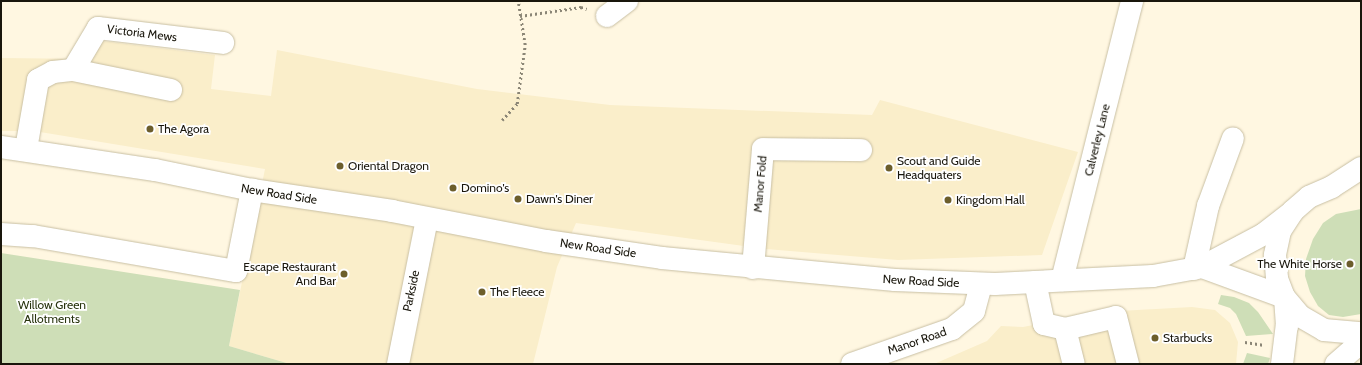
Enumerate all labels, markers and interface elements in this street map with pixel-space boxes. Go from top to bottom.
street label: Victoria Mews [106,22,178,44]
street label: Calverley Lane [1081,102,1113,178]
place label: The Agora [158,122,209,136]
marker: The Agora [145,124,155,134]
place label: Scout and Guide Headquaters [897,154,980,182]
street label: Manor Fold [750,155,770,213]
place label: Oriental Dragon [348,159,429,173]
marker: Oriental Dragon [335,161,345,171]
marker: Scout and Guide Headquaters [884,163,894,173]
street label: New Road Side [240,181,318,207]
place label: Domino's [461,181,509,195]
marker: Domino's [448,183,458,193]
place label: Dawn's Diner [526,192,593,206]
place label: Kingdom Hall [956,193,1025,207]
marker: Dawn's Diner [513,194,523,204]
marker: Kingdom Hall [943,195,953,205]
street label: New Road Side [559,236,637,260]
place label: The White Horse [1257,257,1342,271]
marker: The White Horse [1345,259,1355,269]
place label: Escape Restaurant And Bar [243,260,336,288]
marker: Escape Restaurant And Bar [339,269,349,279]
street label: Parkside [400,269,422,313]
street label: New Road Side [882,272,960,290]
place label: The Fleece [490,285,545,299]
marker: The Fleece [477,287,487,297]
park label: Willow Green Allotments [18,298,86,326]
street label: Manor Road [886,324,948,358]
place label: Starbucks [1163,331,1212,345]
marker: Starbucks [1150,333,1160,343]

